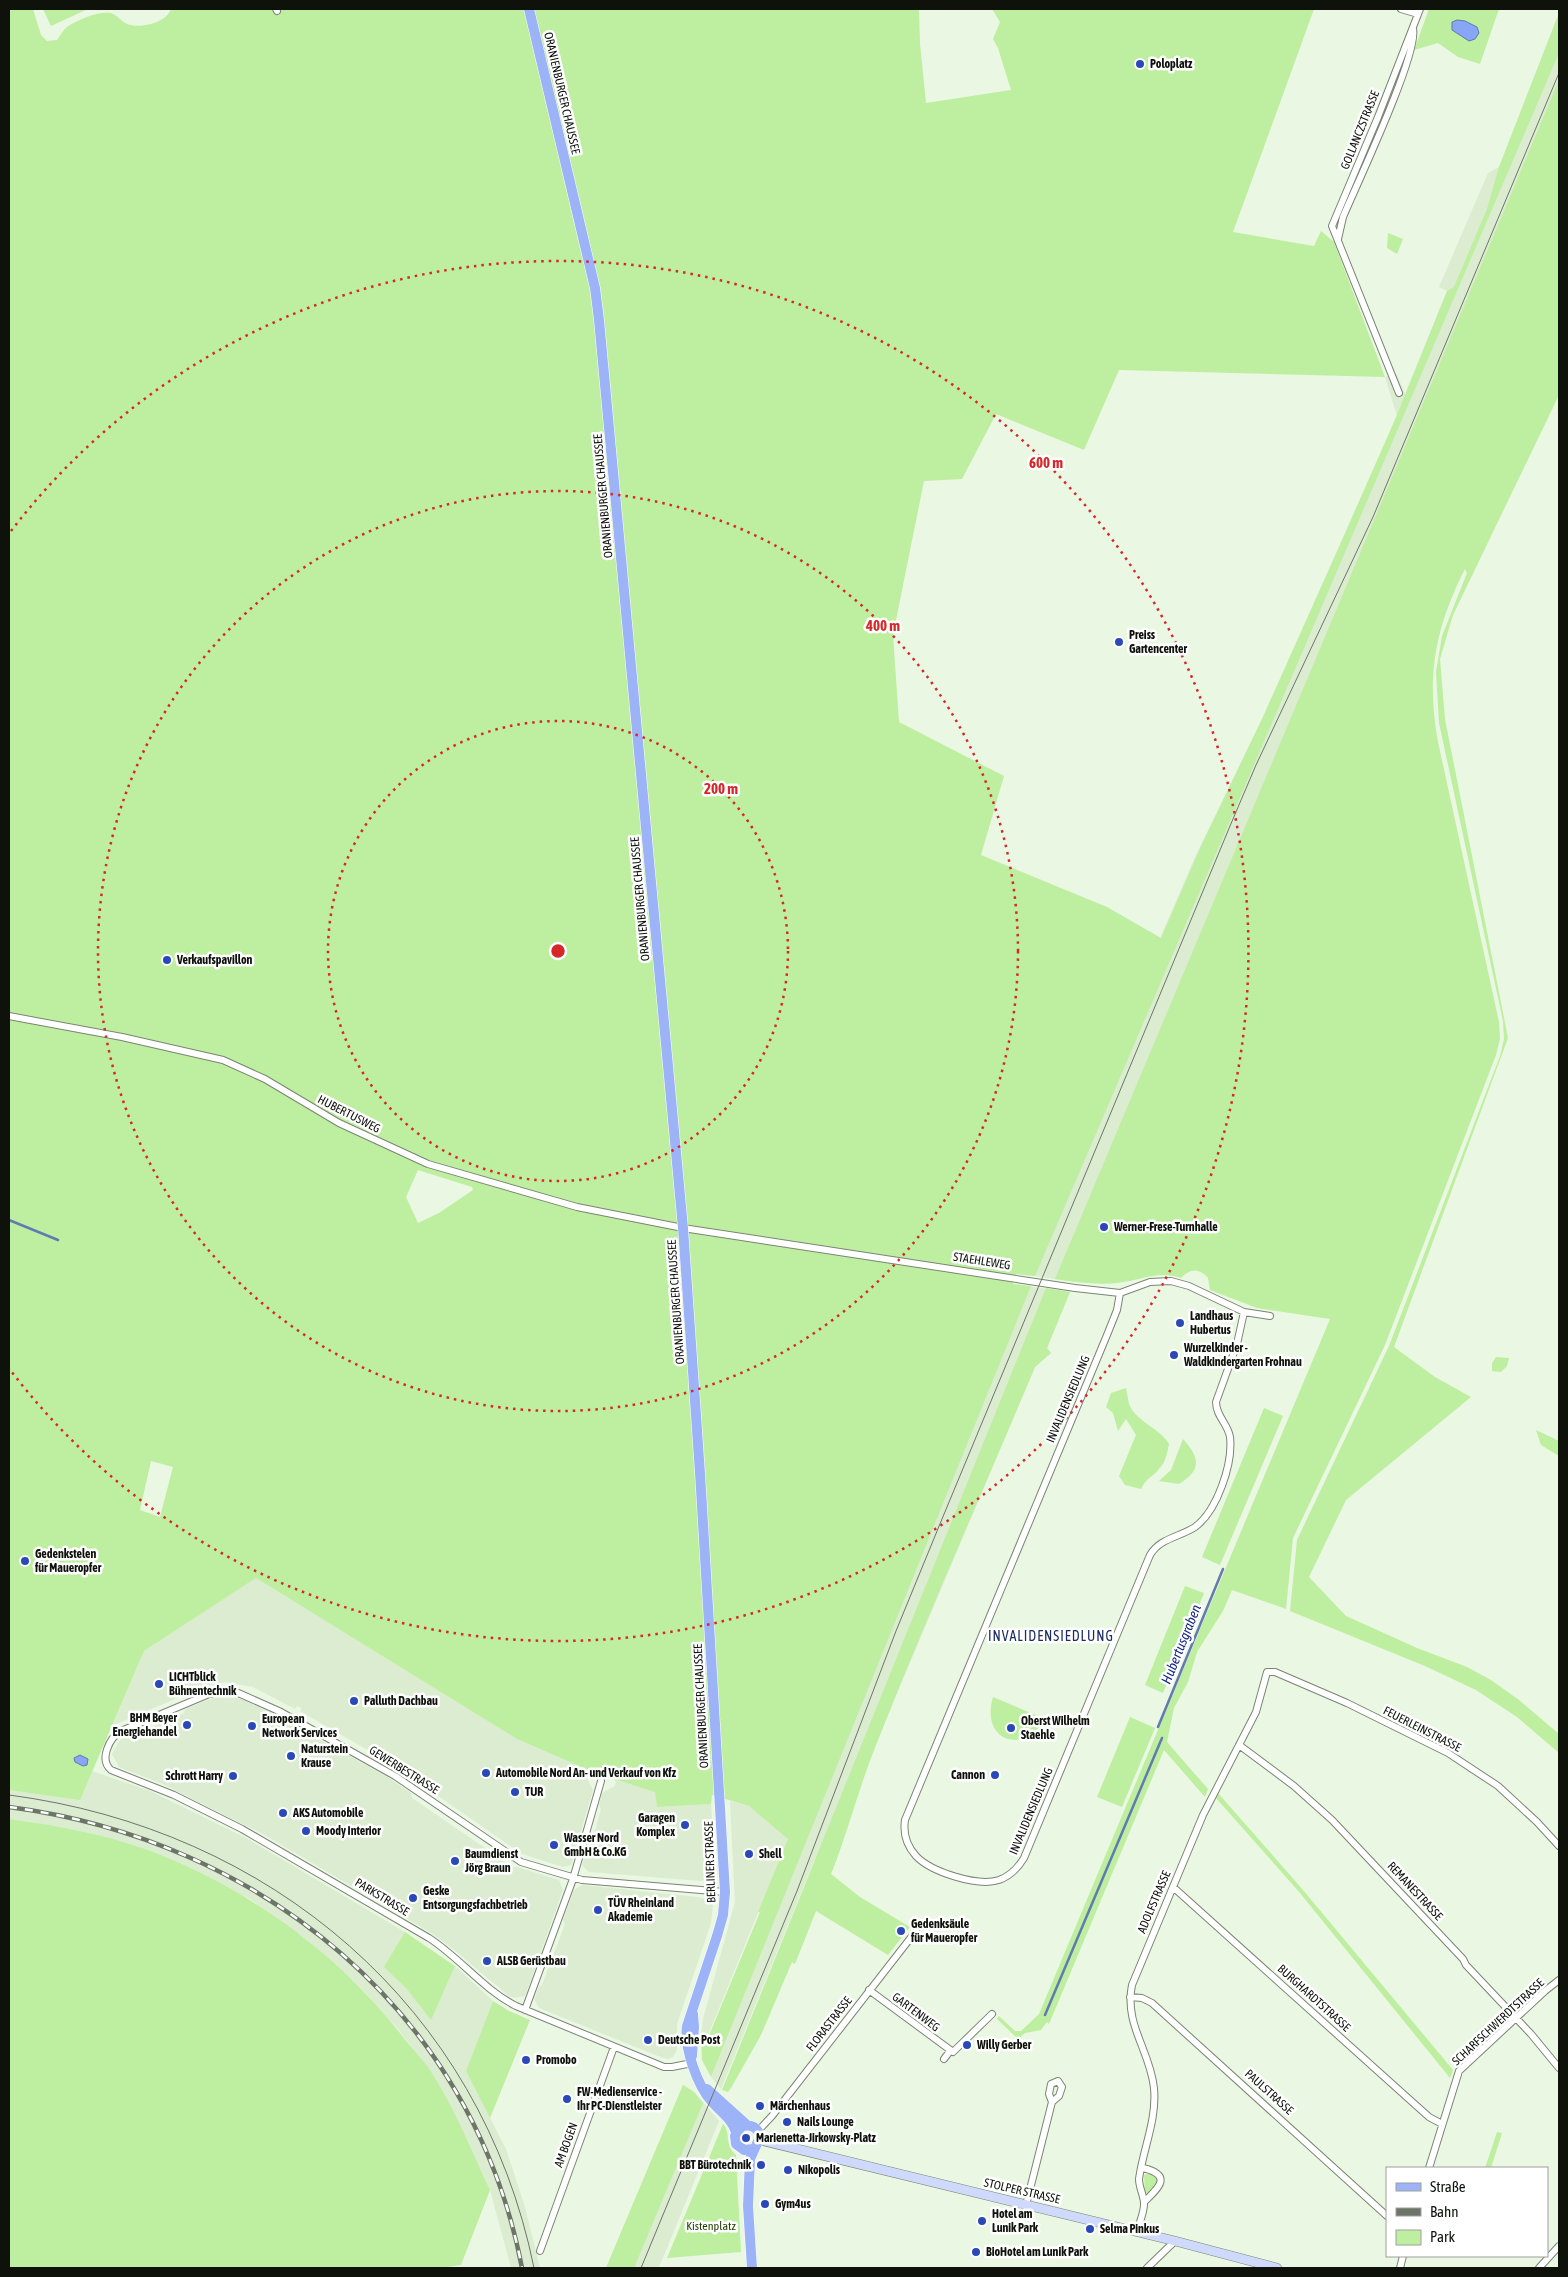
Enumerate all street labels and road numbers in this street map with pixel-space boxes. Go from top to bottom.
street label: ORANIENBURGER CHAUSSEE [541,31,583,155]
street label: GOLLANCZSTRASSE [1338,89,1382,171]
street label: ORANIENBURGER CHAUSSEE [591,433,615,559]
street label: ORANIENBURGER CHAUSSEE [628,836,652,962]
street label: HUBERTUSWEG [315,1092,383,1136]
street label: ORANIENBURGER CHAUSSEE [665,1239,687,1365]
street label: STAEHLEWEG [952,1250,1012,1272]
street label: INVALIDENSIEDLUNG [1043,1353,1093,1445]
street label: ORANIENBURGER CHAUSSEE [691,1643,711,1769]
street label: FEUERLEINSTRASSE [1381,1703,1463,1755]
street label: GEWERBESTRASSE [367,1743,441,1797]
street label: INVALIDENSIEDLUNG [1006,1765,1056,1857]
street label: BERLINER STRASSE [702,1821,718,1903]
street label: REMANESTRASSE [1384,1859,1446,1923]
street label: ADOLFSTRASSE [1135,1869,1173,1935]
street label: PARKSTRASSE [352,1875,412,1919]
street label: BURGHARDTSTRASSE [1275,1962,1353,2034]
street label: SCHARFSCHWERDTSTRASSE [1449,1976,1547,2068]
street label: GARTENWEG [889,1990,943,2034]
street label: FLORASTRASSE [803,1994,855,2054]
street label: PAULSTRASSE [1242,2067,1296,2117]
street label: AM BOGEN [551,2121,581,2169]
street label: STOLPER STRASSE [983,2175,1061,2207]

